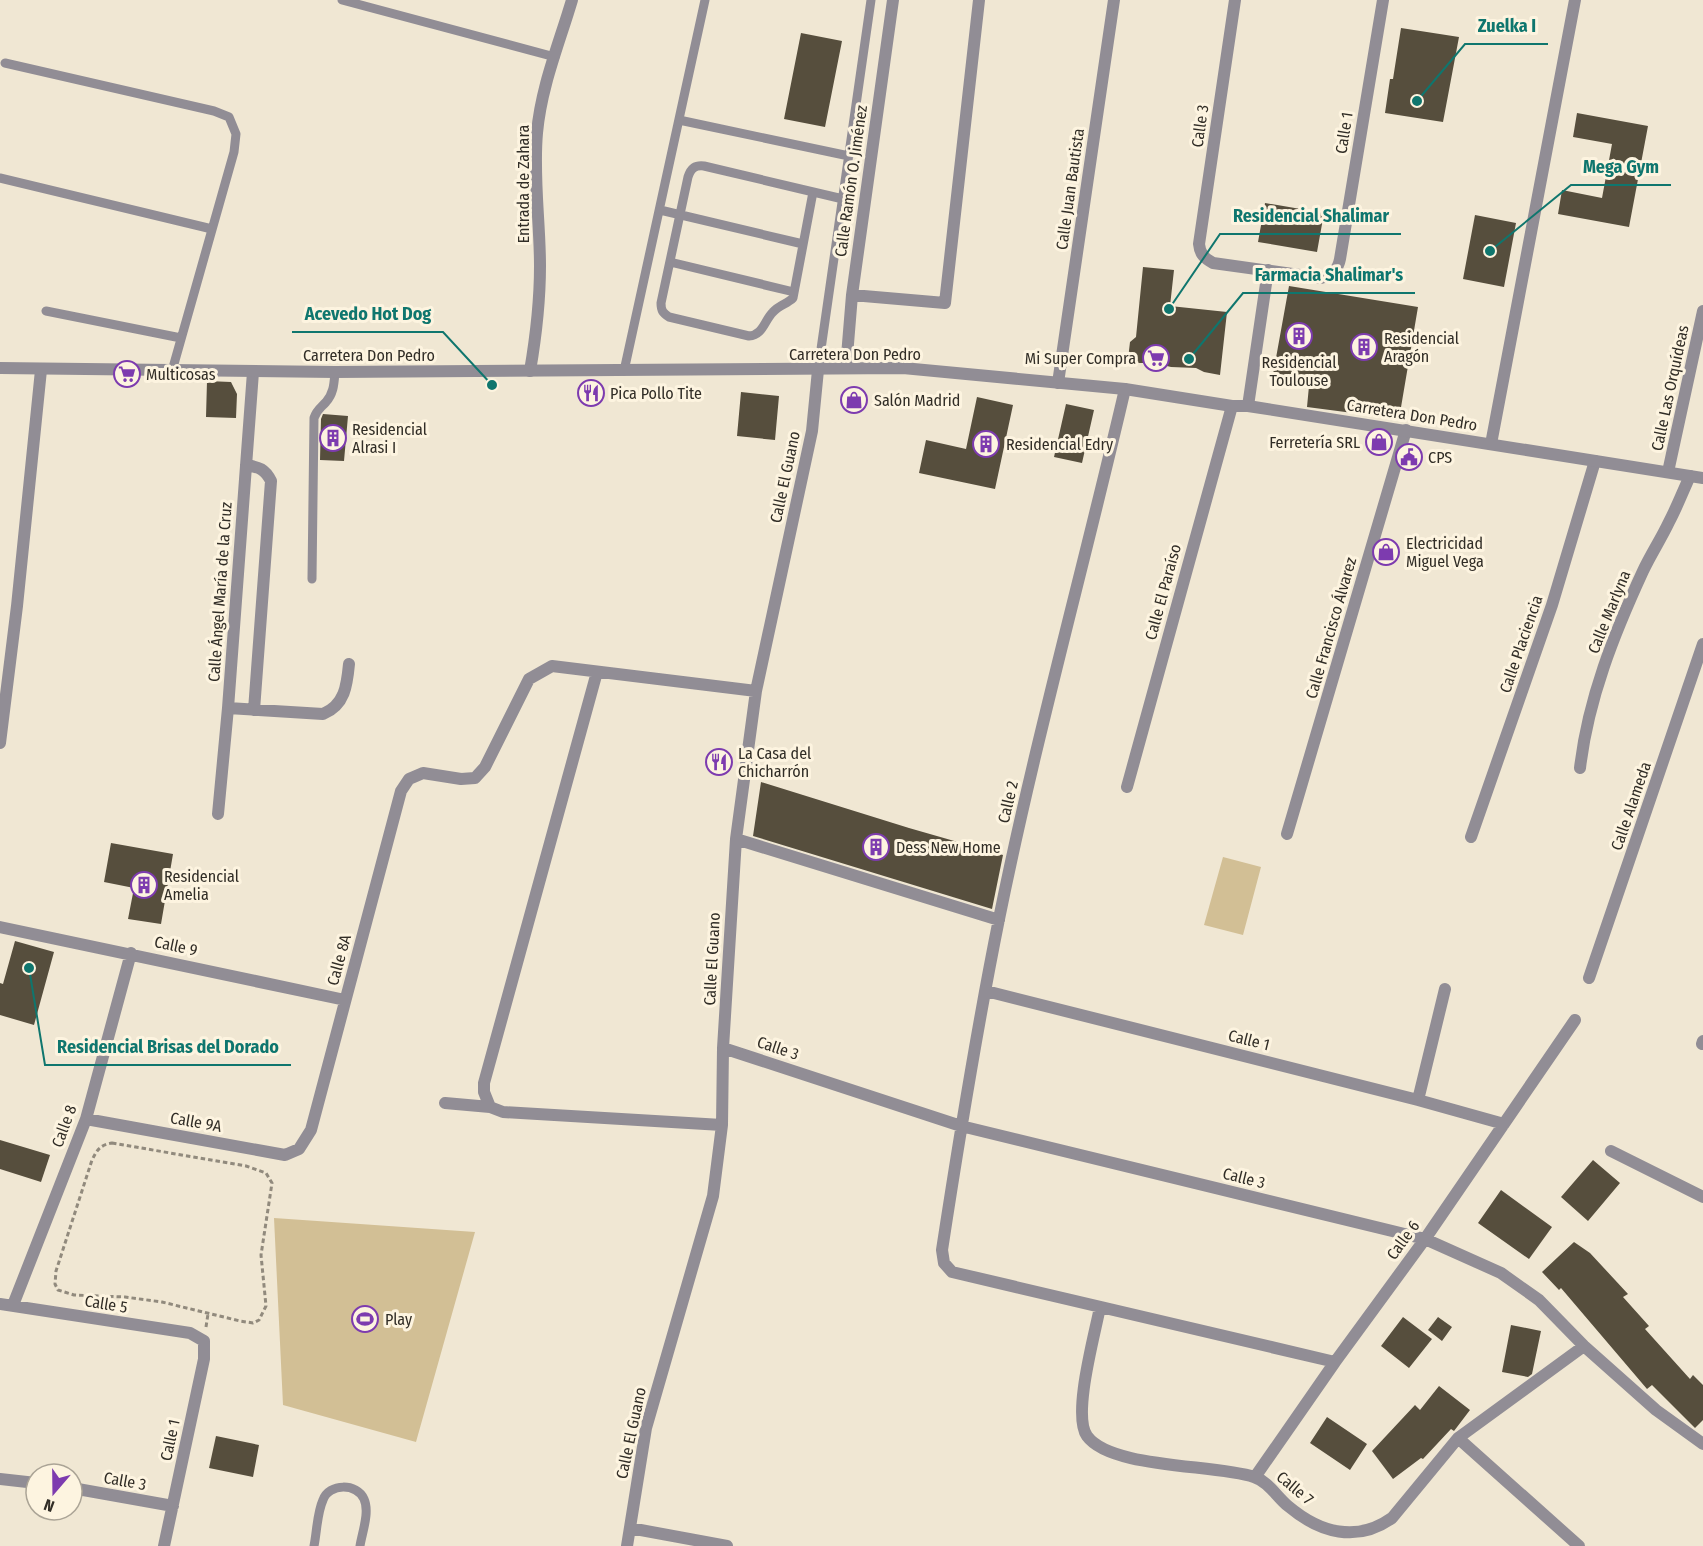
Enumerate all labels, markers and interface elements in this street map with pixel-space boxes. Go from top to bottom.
callout: Zuelka I [1465,8,1548,44]
text: Zuelka I [1478,15,1536,37]
street label: Calle 3 [1188,103,1212,149]
street label: Calle Ramón O. Jiménez [831,104,871,258]
street label: Calle 1 [1331,111,1357,155]
street label: Entrada de Zahara [514,124,533,243]
street label: Calle Juan Bautista [1052,127,1088,251]
callout: Mega Gym [1571,149,1671,185]
text: Mega Gym [1583,156,1659,178]
callout: Residencial Shalimar [1220,198,1401,234]
text: Residencial Shalimar [1233,205,1390,227]
callout: Farmacia Shalimar's [1243,257,1415,293]
text: Farmacia Shalimar's [1255,264,1403,286]
callout: Acevedo Hot Dog [292,296,443,332]
text: Acevedo Hot Dog [304,303,431,325]
building icon: Residencial Toulouse [1284,321,1314,351]
street label: Calle Las Orquídeas [1647,323,1693,453]
place label: Residencial Aragón [1384,329,1459,366]
building icon: Residencial Aragón [1349,332,1379,362]
supermarket icon: Mi Super Compra [1141,343,1171,373]
street label: Carretera Don Pedro [789,345,921,364]
street label: Carretera Don Pedro [303,346,435,365]
place label: Mi Super Compra [1025,349,1136,368]
place label: Residencial Toulouse [1262,353,1336,390]
supermarket icon: Multicosas [112,359,142,389]
place label: Multicosas [146,365,216,384]
restaurant icon: Pica Pollo Tite [576,378,606,408]
place label: Pica Pollo Tite [610,384,702,403]
shop icon: Salón Madrid [839,385,869,415]
place label: Salón Madrid [874,391,960,410]
street label: Carretera Don Pedro [1345,395,1479,435]
place label: Residencial Alrasi I [352,420,427,457]
building icon: Residencial Alrasi I [318,423,348,453]
shop icon: Ferretería SRL [1364,427,1394,457]
street label: Calle El Guano [766,429,804,525]
building icon: Residencial Edry [971,429,1001,459]
place label: Ferretería SRL [1269,433,1360,452]
place label: Residencial Edry [1006,435,1114,454]
public building icon: CPS [1394,442,1424,472]
place label: CPS [1428,448,1452,467]
street label: Calle Ángel María de la Cruz [204,501,236,683]
place label: Electricidad Miguel Vega [1406,534,1484,571]
shop icon: Electricidad Miguel Vega [1371,537,1401,567]
street label: Calle El Paraíso [1141,542,1185,642]
street label: Calle Francisco Álvarez [1302,555,1360,701]
street label: Calle Marlyna [1584,568,1634,656]
street label: Calle Placiencia [1495,593,1547,695]
place label: La Casa del Chicharrón [738,744,811,781]
restaurant icon: La Casa del Chicharrón [704,747,734,777]
street label: Calle Alameda [1607,759,1655,853]
street label: Calle 2 [994,779,1022,825]
building icon: Dess New Home [861,832,891,862]
place label: Dess New Home [896,838,1001,857]
place label: Residencial Amelia [164,867,239,904]
building icon: Residencial Amelia [129,870,159,900]
street label: Calle El Guano [700,912,724,1006]
street label: Calle 9 [153,932,199,960]
street label: Calle 8A [323,932,355,988]
street label: Calle 1 [1226,1026,1272,1054]
callout: Residencial Brisas del Dorado [45,1029,291,1065]
street label: Calle 3 [755,1032,801,1064]
text: Residencial Brisas del Dorado [57,1036,279,1058]
street label: Calle 8 [48,1102,80,1150]
street label: Calle 9A [169,1108,224,1136]
street label: Calle 3 [1221,1164,1267,1192]
street label: Calle 6 [1382,1217,1424,1263]
street label: Calle 5 [83,1291,129,1317]
sports icon: Play [350,1304,380,1334]
place label: Play [385,1310,413,1329]
street label: Calle El Guano [612,1385,650,1481]
street label: Calle 1 [156,1418,184,1462]
north arrow [24,1462,84,1522]
street label: Calle 7 [1273,1467,1318,1509]
street label: Calle 3 [102,1468,148,1494]
text: N [41,1495,57,1516]

